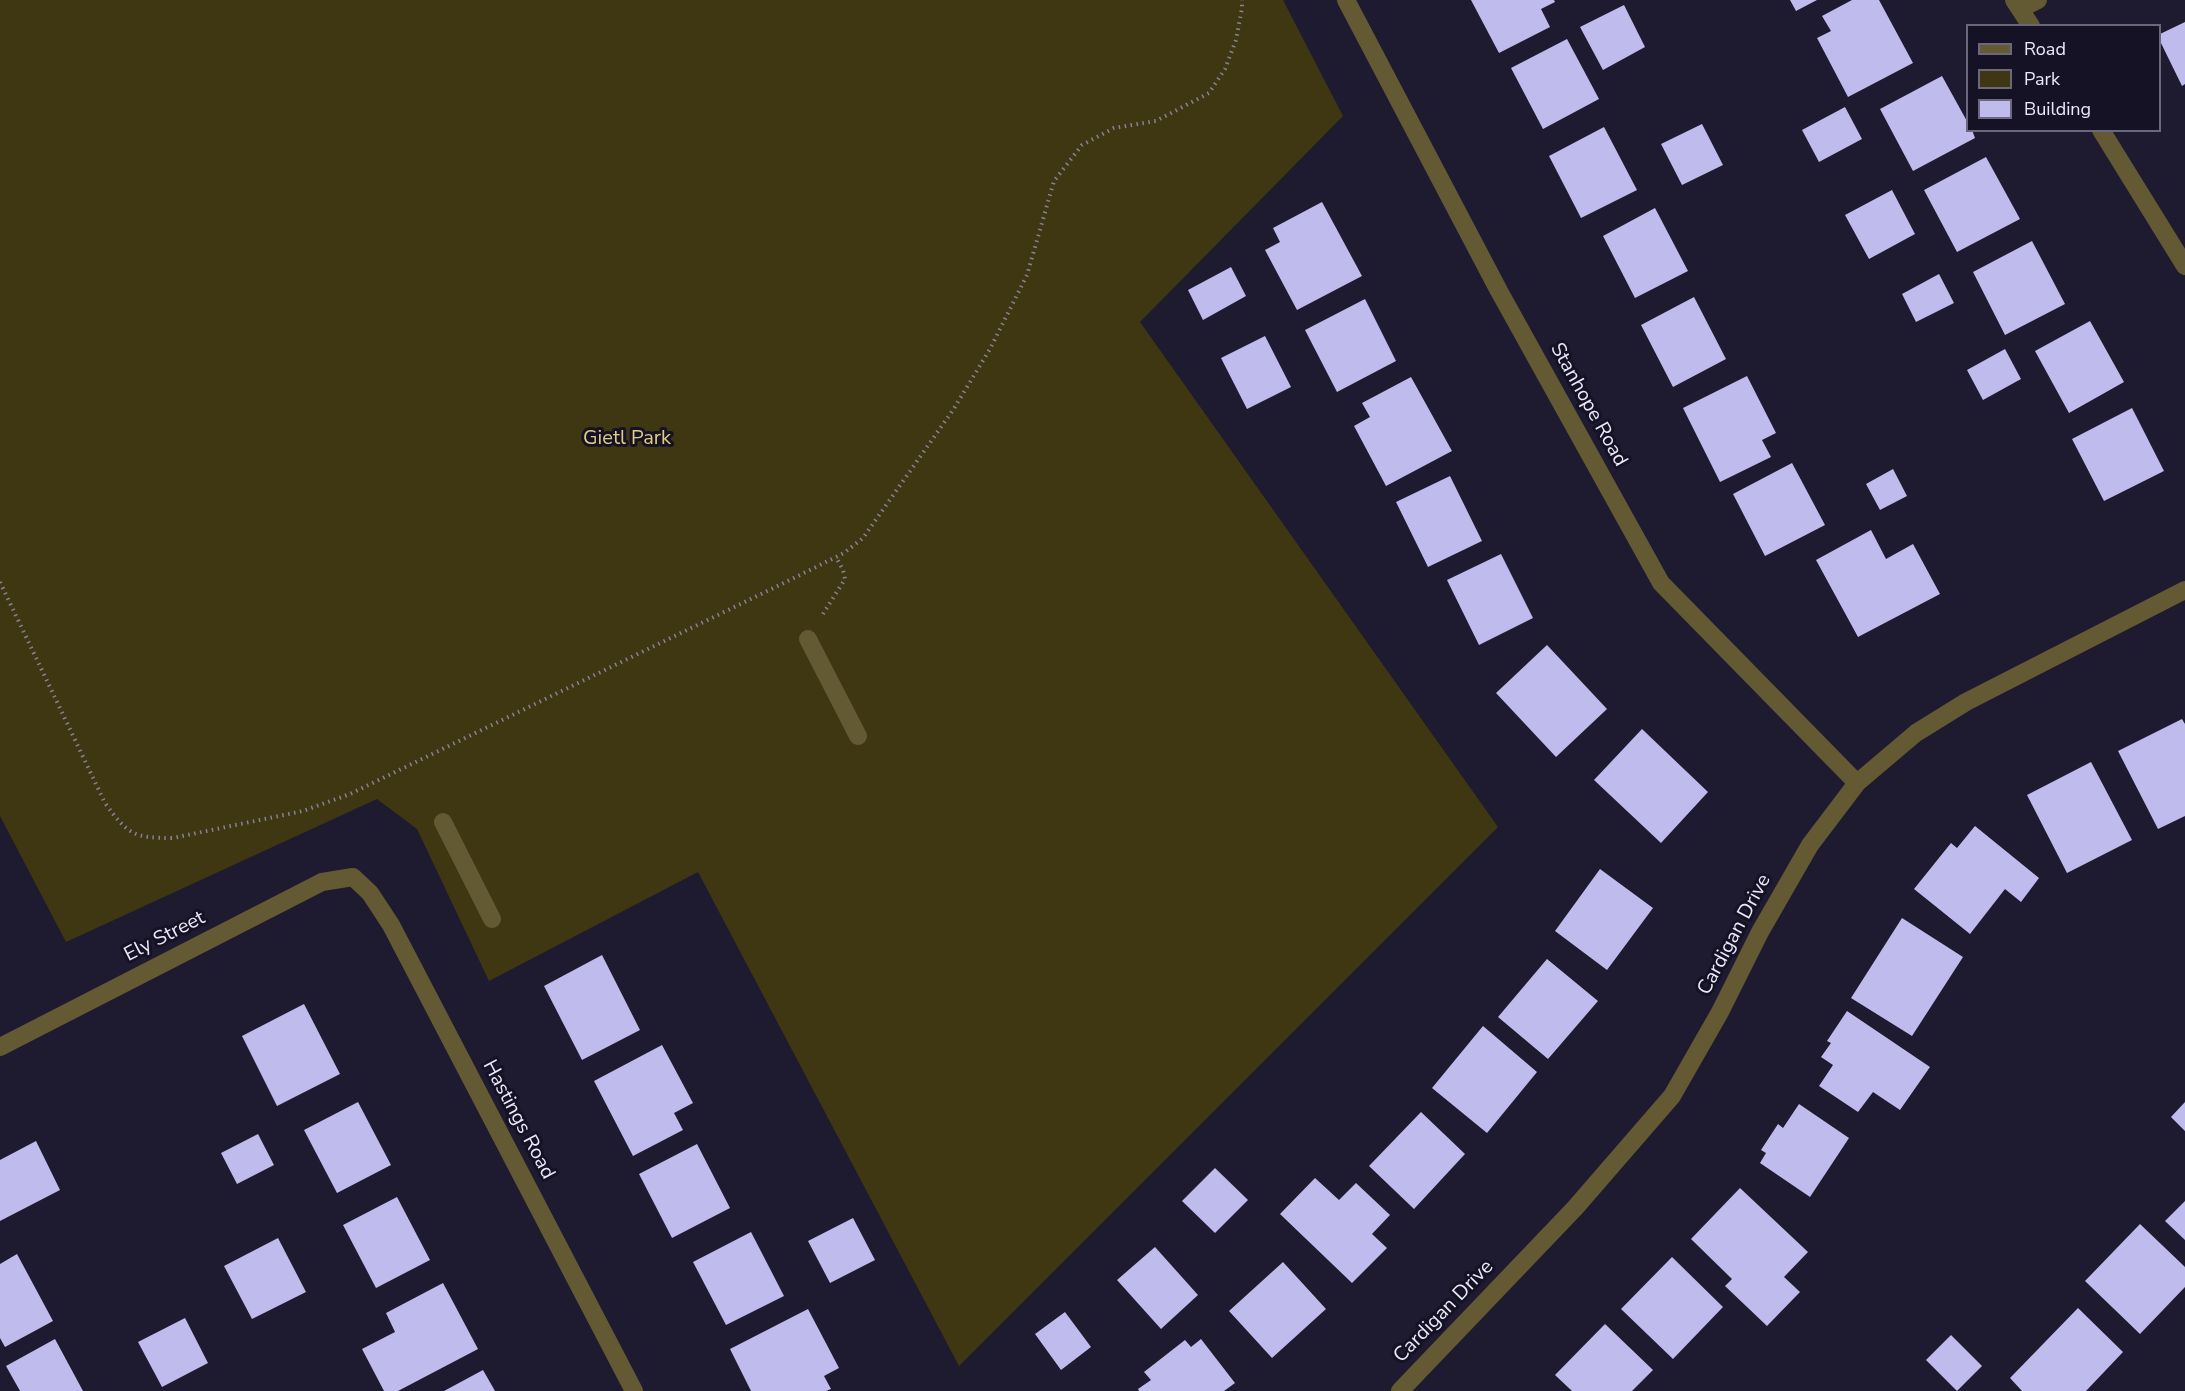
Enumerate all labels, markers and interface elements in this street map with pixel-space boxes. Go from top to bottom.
legend [1966,24,2161,132]
text: Road [2024,37,2066,61]
text: Park [2024,67,2060,91]
text: Building [2024,97,2091,121]
street label: Stanhope Road [1544,339,1632,471]
park label: Gietl Park [583,427,671,451]
street label: Cardigan Drive [1693,871,1777,999]
street label: Ely Street [121,906,209,968]
street label: Hastings Road [477,1056,559,1184]
street label: Cardigan Drive [1389,1256,1499,1368]

